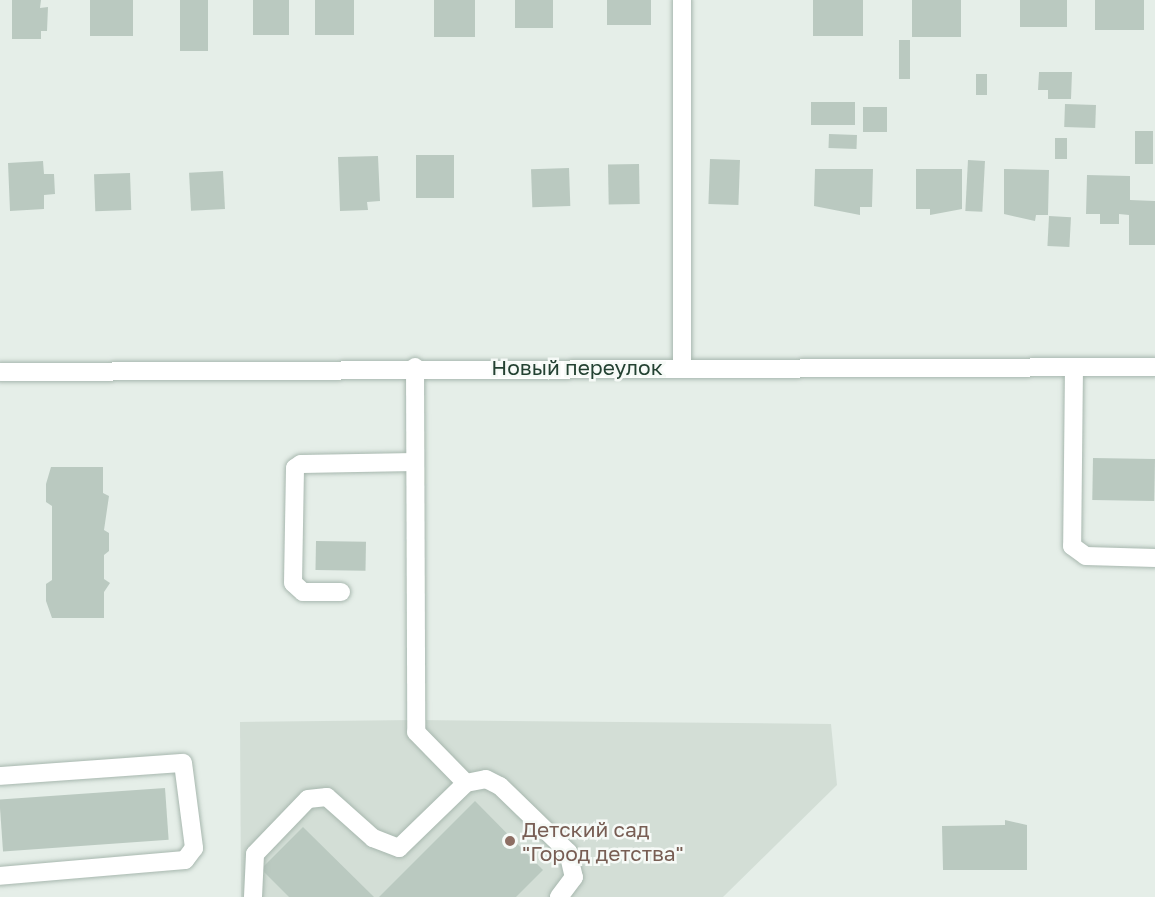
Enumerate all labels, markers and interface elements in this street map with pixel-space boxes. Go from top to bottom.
street label: Новый переулок [491,354,663,380]
place label: Детский сад "Город детства" [522,816,684,866]
marker: Детский сад "Город детства" [503,834,517,848]

